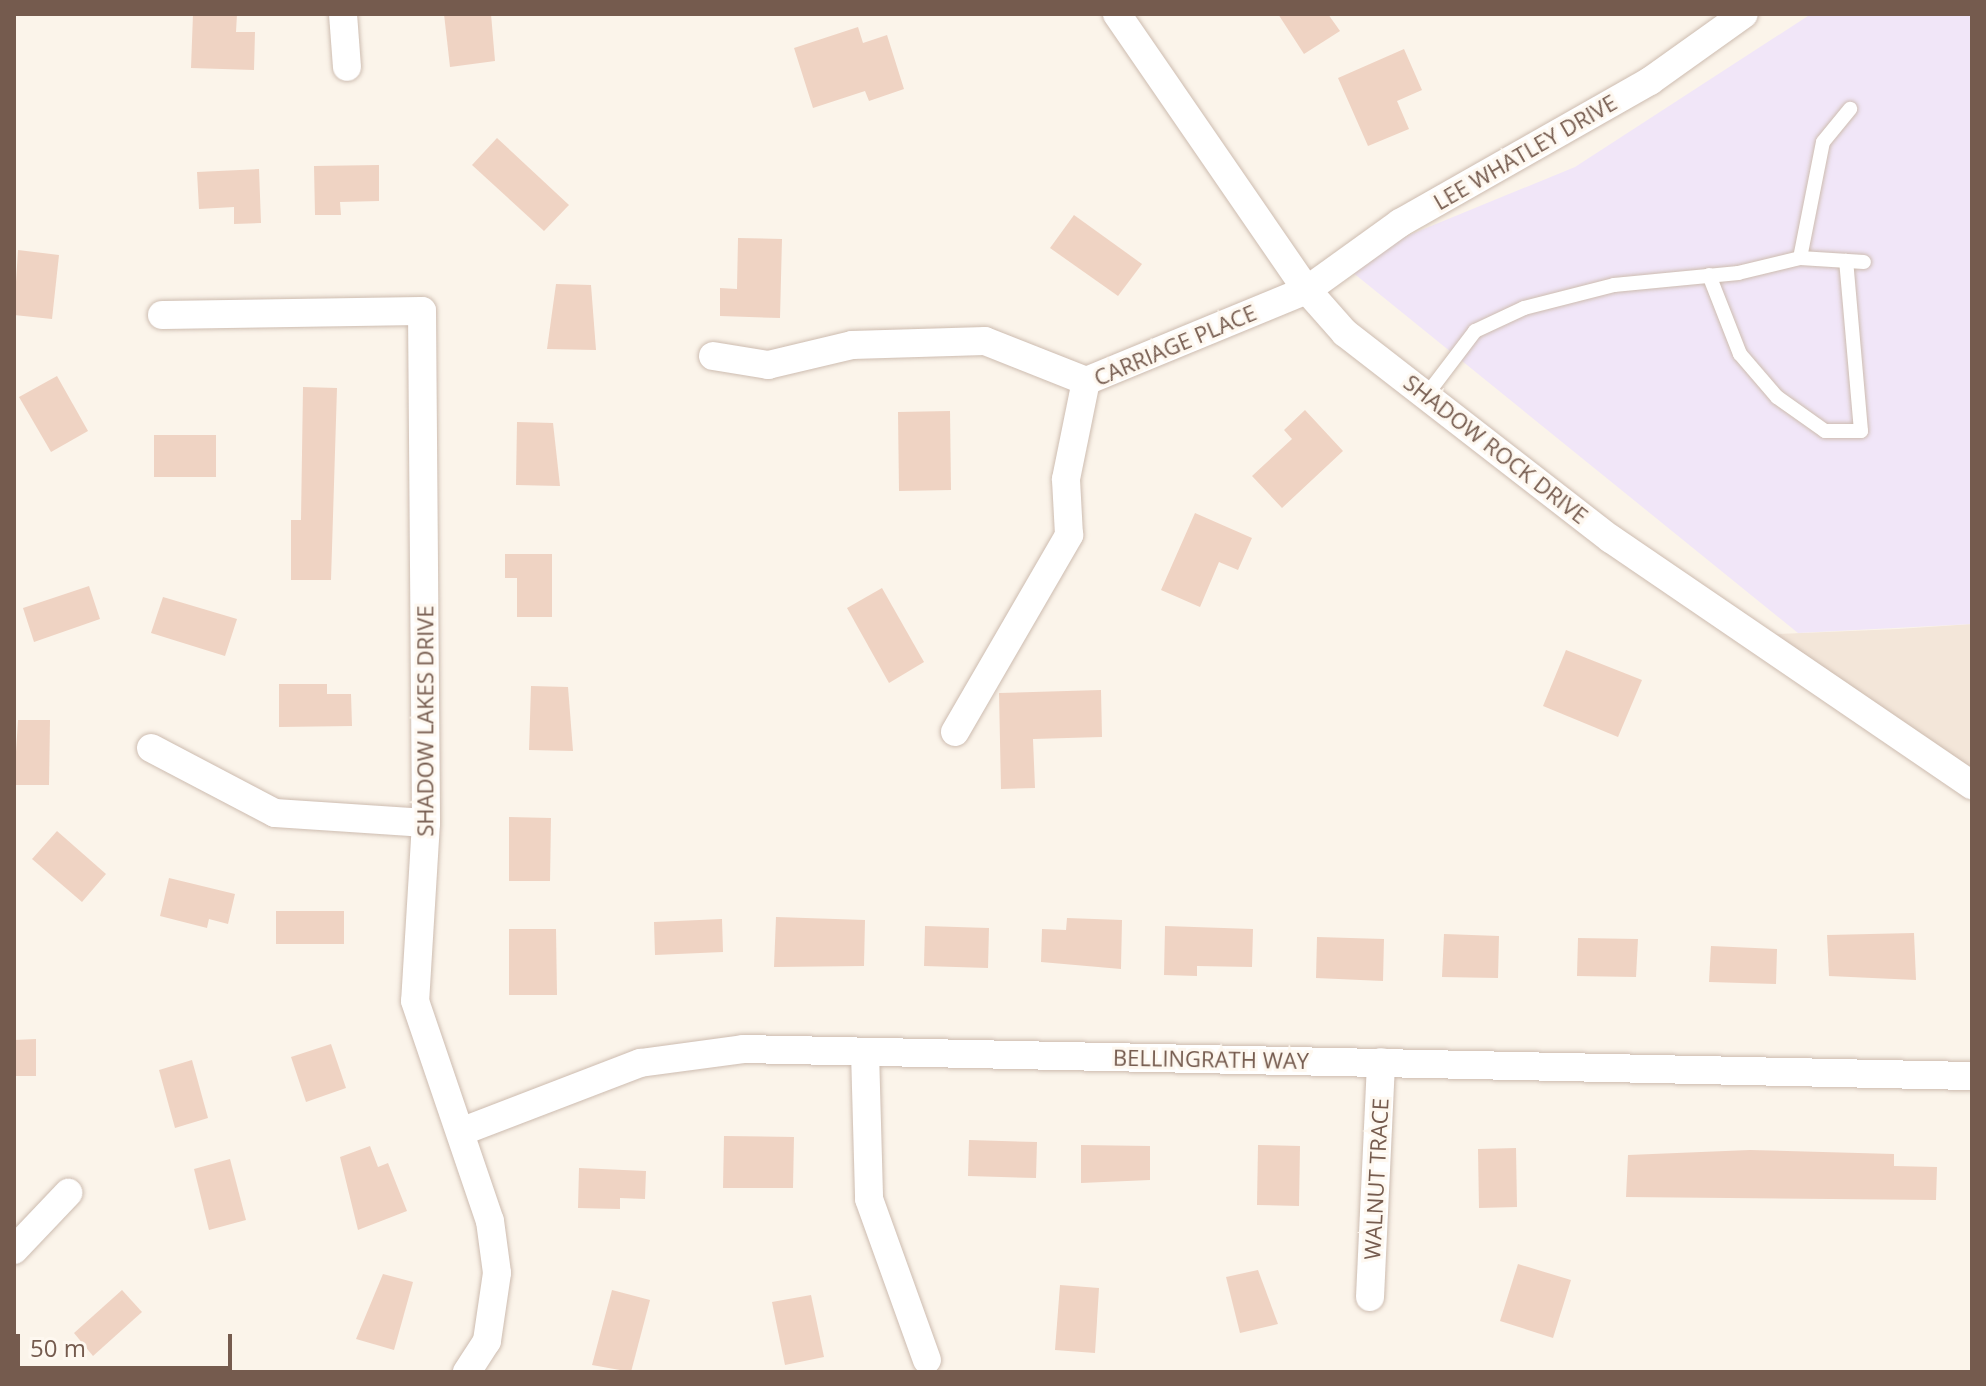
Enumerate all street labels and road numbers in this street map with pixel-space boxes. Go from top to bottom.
street label: LEE WHATLEY DRIVE [1429,89,1621,215]
street label: CARRIAGE PLACE [1090,299,1260,391]
street label: SHADOW ROCK DRIVE [1399,369,1593,529]
street label: SHADOW LAKES DRIVE [412,605,438,837]
street label: BELLINGRATH WAY [1113,1044,1309,1074]
street label: WALNUT TRACE [1359,1098,1393,1260]

